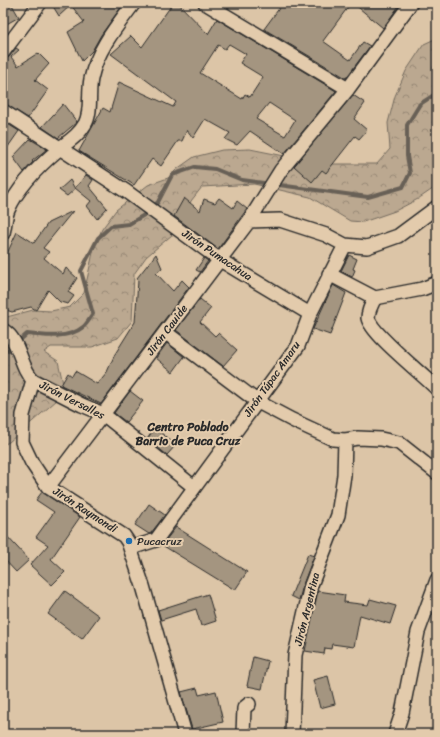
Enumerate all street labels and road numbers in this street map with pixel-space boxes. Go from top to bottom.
street label: Jirón Pumacahua [177,224,257,286]
street label: Jirón Cauide [141,300,193,360]
street label: Jirón Túpac Amaru [238,337,305,422]
street label: Jirón Versalles [35,375,109,425]
street label: Jirón Raymondi [48,481,122,539]
street label: Jirón Argentina [288,570,325,649]

